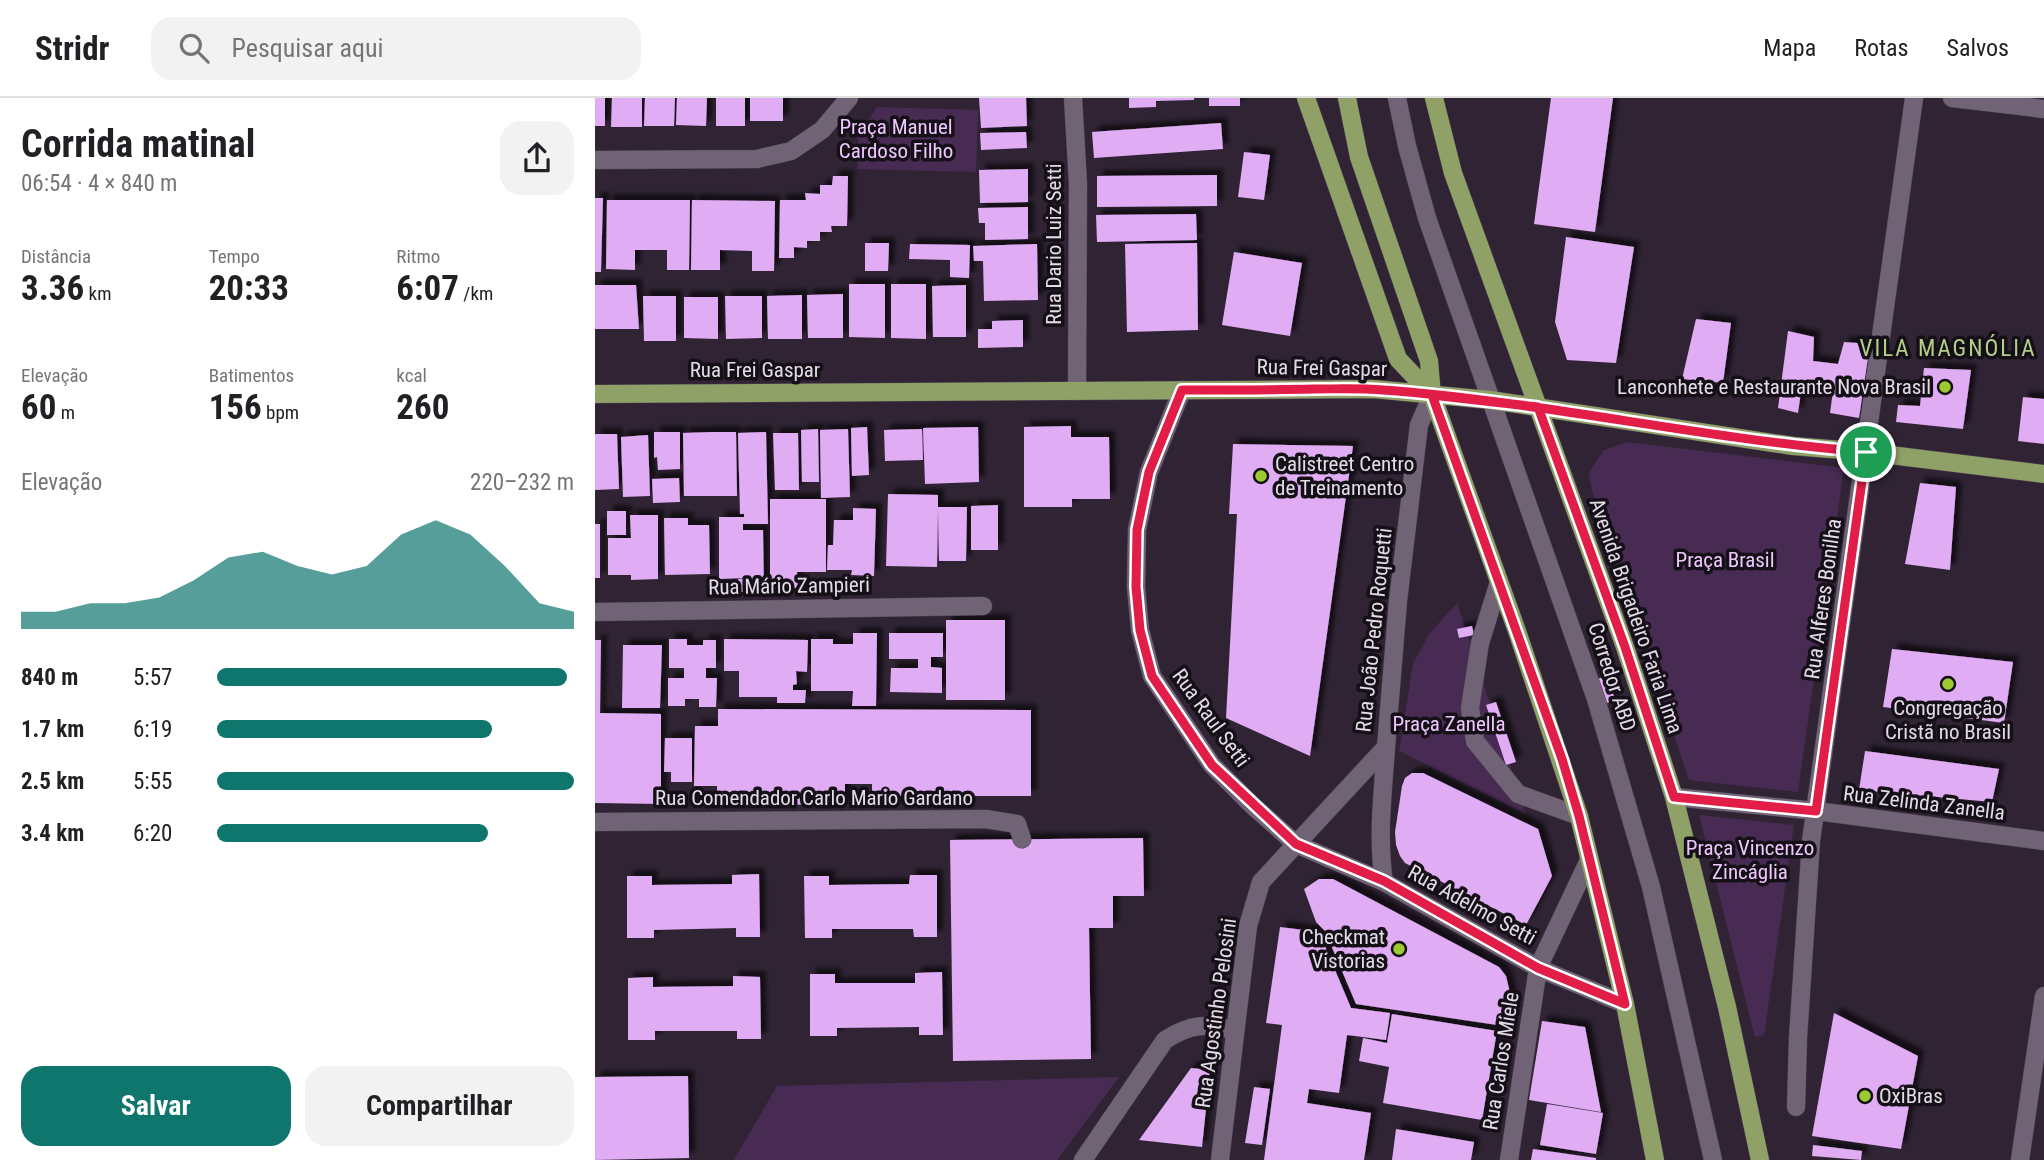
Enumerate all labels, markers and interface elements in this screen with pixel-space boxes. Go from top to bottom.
search box [151,17,641,80]
text: Stridr [35,29,109,68]
icon: search [175,29,213,67]
text: Pesquisar aqui [231,33,384,63]
text: Mapa [1763,34,1816,62]
text: Rotas [1854,34,1908,62]
text: Salvos [1946,34,2009,62]
park label: Praça Manuel Cardoso Filho [839,115,953,163]
button: share [500,121,574,195]
text: Corrida matinal [21,122,255,166]
street label: Rua Dario Luiz Setti [1042,163,1066,325]
text: 06:54 · 4 × 840 m [21,170,177,197]
text: Distância [21,245,91,268]
text: Tempo [209,245,260,268]
text: Ritmo [396,245,440,268]
text: 3.36 [21,268,84,309]
text: 20:33 [209,268,289,309]
text: 6:07 [396,268,459,309]
text: km [84,282,111,305]
text: /km [459,282,493,305]
district label: VILA MAGNÓLIA [1860,334,2036,362]
street label: Rua Frei Gaspar [1257,355,1387,381]
street label: Rua Frei Gaspar [690,358,820,382]
text: Elevação [21,364,88,387]
text: Batimentos [209,364,294,387]
text: kcal [396,364,427,387]
place label: Lanconhete e Restaurante Nova Brasil [1617,375,1931,399]
marker: Lanconhete e Restaurante Nova Brasil [1937,379,1953,395]
text: 60 [21,387,56,428]
text: 156 [209,387,262,428]
text: 260 [396,387,449,428]
text: m [56,401,75,424]
text: bpm [262,401,299,424]
pin [1836,422,1896,482]
icon: arrive [1847,433,1885,471]
place label: Calistreet Centro de Treinamento [1275,452,1414,500]
marker: Calistreet Centro de Treinamento [1253,468,1269,484]
text: Elevação [21,469,102,496]
text: 220–232 m [470,469,574,496]
street label: Avenida Brigadeiro Faria Lima [1584,495,1688,737]
street label: Rua Alferes Bonilha [1800,517,1846,681]
street label: Rua João Pedro Roquetti [1351,527,1397,733]
park label: Praça Brasil [1676,548,1775,572]
street label: Rua Mário Zampieri [708,573,870,599]
street label: Corredor ABD [1583,620,1641,734]
text: 840 m [21,664,78,691]
text: 5:57 [133,664,172,691]
street label: Rua Raul Setti [1167,664,1255,772]
marker: Congregação Cristã no Brasil [1940,676,1956,692]
place label: Congregação Cristã no Brasil [1885,696,2011,744]
park label: Praça Zanella [1392,712,1506,736]
text: 1.7 km [21,716,84,743]
text: 6:19 [133,716,172,743]
text: 2.5 km [21,768,84,795]
text: 5:55 [133,768,172,795]
street label: Rua Zelinda Zanella [1842,781,2006,825]
street label: Rua Comendador Carlo Mario Gardano [655,786,973,810]
text: 3.4 km [21,820,84,847]
text: 6:20 [133,820,172,847]
park label: Praça Vincenzo Zincáglia [1686,836,1814,884]
street label: Rua Adelmo Setti [1404,860,1540,950]
street label: Rua Agostinho Pelosini [1191,916,1241,1110]
place label: Checkmat Vistorias [1302,925,1385,973]
marker: Checkmat Vistorias [1391,941,1407,957]
street label: Rua Carlos Miele [1478,990,1524,1132]
button: Salvar [21,1066,291,1146]
button: Compartilhar [305,1066,574,1146]
place label: OxiBras [1879,1084,1943,1108]
marker: OxiBras [1857,1088,1873,1104]

